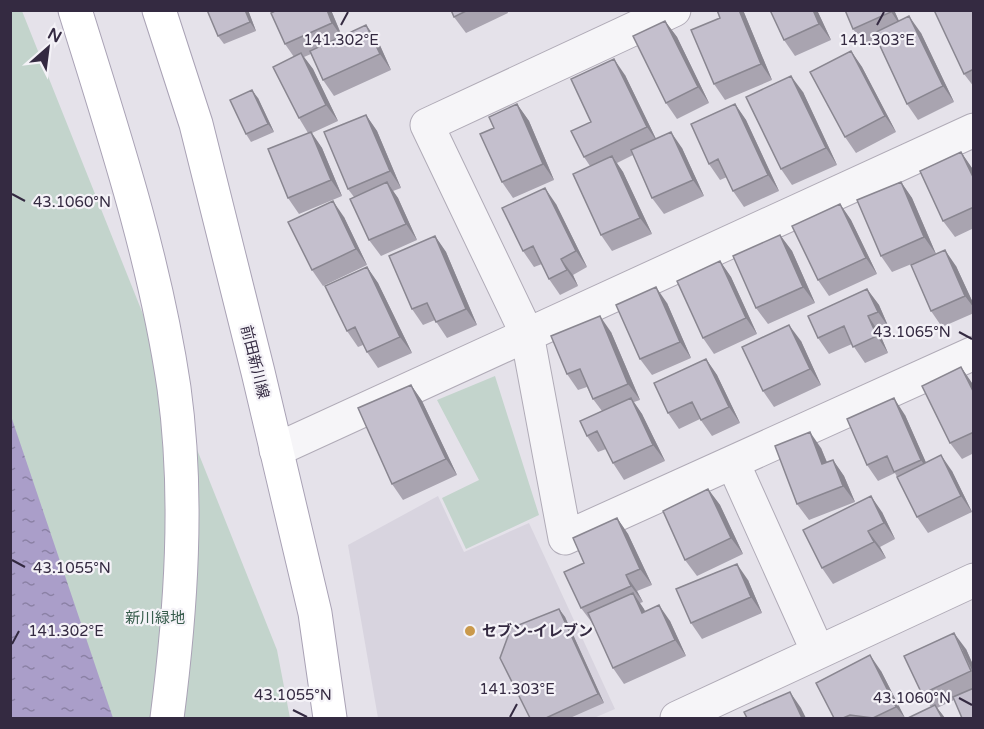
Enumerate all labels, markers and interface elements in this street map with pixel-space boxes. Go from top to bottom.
north arrow [18,18,78,78]
text: N [44,24,65,47]
text: 141.302°E [303,31,379,49]
text: 141.303°E [839,31,915,49]
text: 43.1060°N [33,193,111,211]
street label: 前田新川線 [237,323,273,401]
text: 43.1065°N [873,323,951,341]
text: 43.1055°N [33,559,111,577]
park label: 新川緑地 [125,609,185,627]
text: 141.302°E [28,622,104,640]
place label: セブン-イレブン [482,622,593,640]
marker: セブン-イレブン [463,624,477,638]
text: 141.303°E [479,680,555,698]
text: 43.1055°N [254,686,332,704]
text: 43.1060°N [873,689,951,707]

